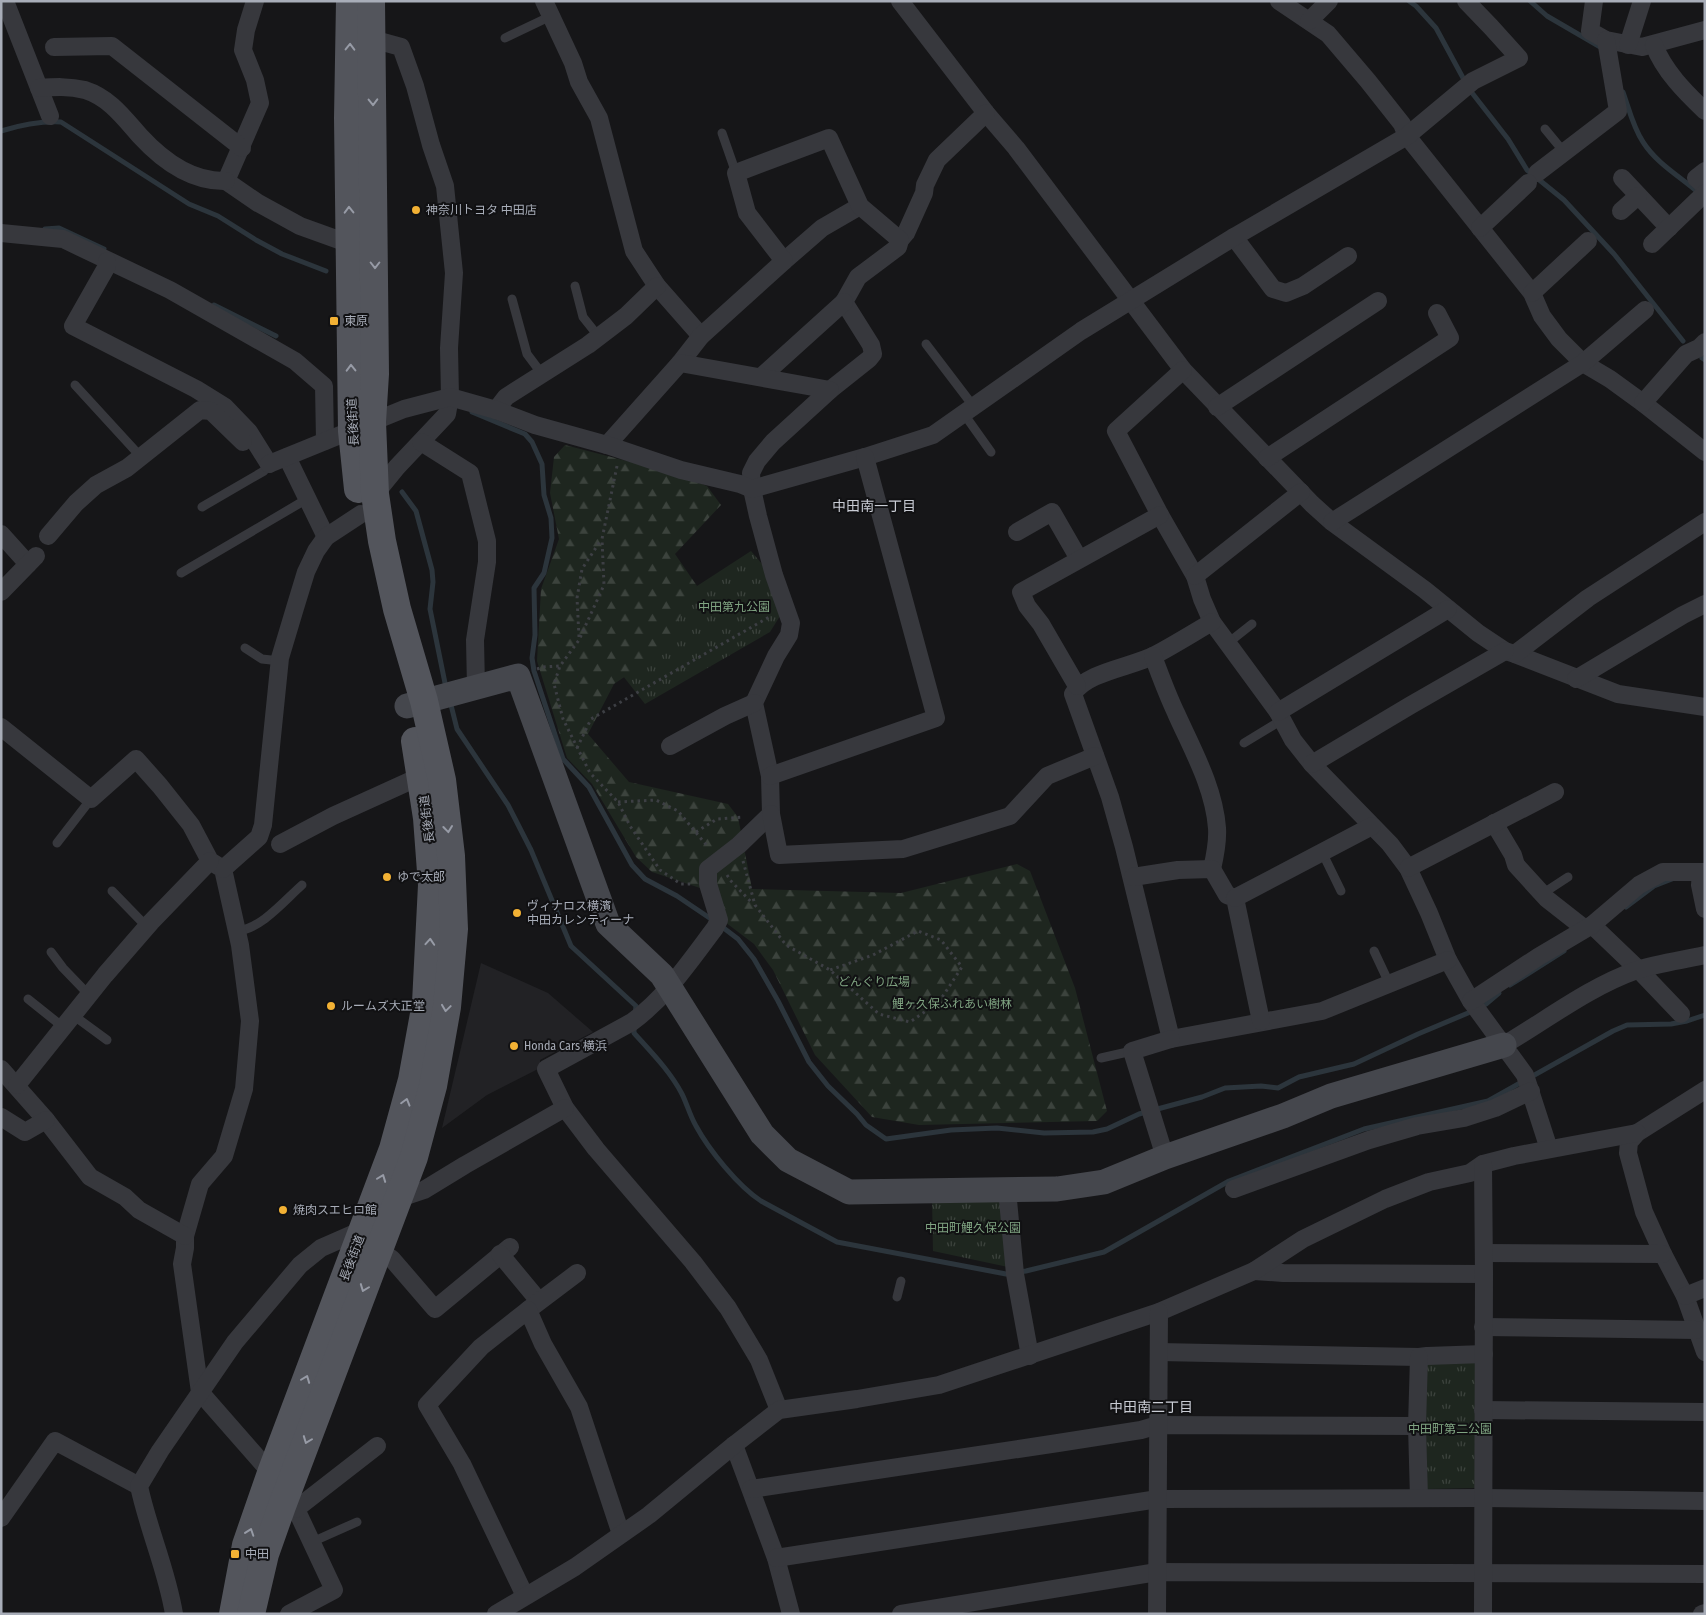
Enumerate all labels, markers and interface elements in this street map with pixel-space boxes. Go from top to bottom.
one-way arrow [344,43,355,51]
one-way arrow [368,99,378,107]
place label: 神奈川トヨタ 中田店 [426,203,537,217]
marker: 神奈川トヨタ 中田店 [410,204,422,216]
one-way arrow [344,206,354,214]
one-way arrow [370,262,380,269]
place label: 東原 [344,314,368,328]
marker: 東原 [328,315,340,327]
one-way arrow [346,364,356,372]
street label: 長後街道 [345,398,361,446]
district label: 中田南一丁目 [832,498,916,515]
park label: 中田第九公園 [698,600,770,614]
street label: 長後街道 [417,794,437,844]
one-way arrow [442,825,453,833]
place label: ゆで太郎 [397,870,445,884]
marker: ゆで太郎 [381,871,393,883]
place label: ヴィナロス横濱 中田カレンティーナ [527,899,634,927]
marker: ヴィナロス横濱 中田カレンティーナ [511,907,523,919]
one-way arrow [424,938,435,946]
park label: どんぐり広場 [838,975,910,989]
park label: 鯉ヶ久保ふれあい樹林 [892,997,1012,1011]
place label: ルームズ大正堂 [341,999,425,1013]
marker: ルームズ大正堂 [325,1000,337,1012]
one-way arrow [441,1004,452,1012]
place label: Honda Cars 横浜 [524,1039,607,1053]
marker: Honda Cars 横浜 [508,1040,520,1052]
one-way arrow [400,1099,410,1107]
one-way arrow [376,1174,386,1183]
place label: 焼肉スエヒロ館 [293,1203,377,1217]
marker: 焼肉スエヒロ館 [277,1204,289,1216]
park label: 中田町鯉久保公園 [925,1221,1021,1235]
street label: 長後街道 [337,1233,367,1283]
one-way arrow [360,1283,370,1292]
one-way arrow [300,1375,310,1384]
district label: 中田南二丁目 [1109,1399,1193,1416]
park label: 中田町第二公園 [1408,1422,1492,1436]
one-way arrow [303,1435,313,1444]
one-way arrow [245,1528,255,1537]
place label: 中田 [245,1547,269,1561]
marker: 中田 [229,1548,241,1560]

